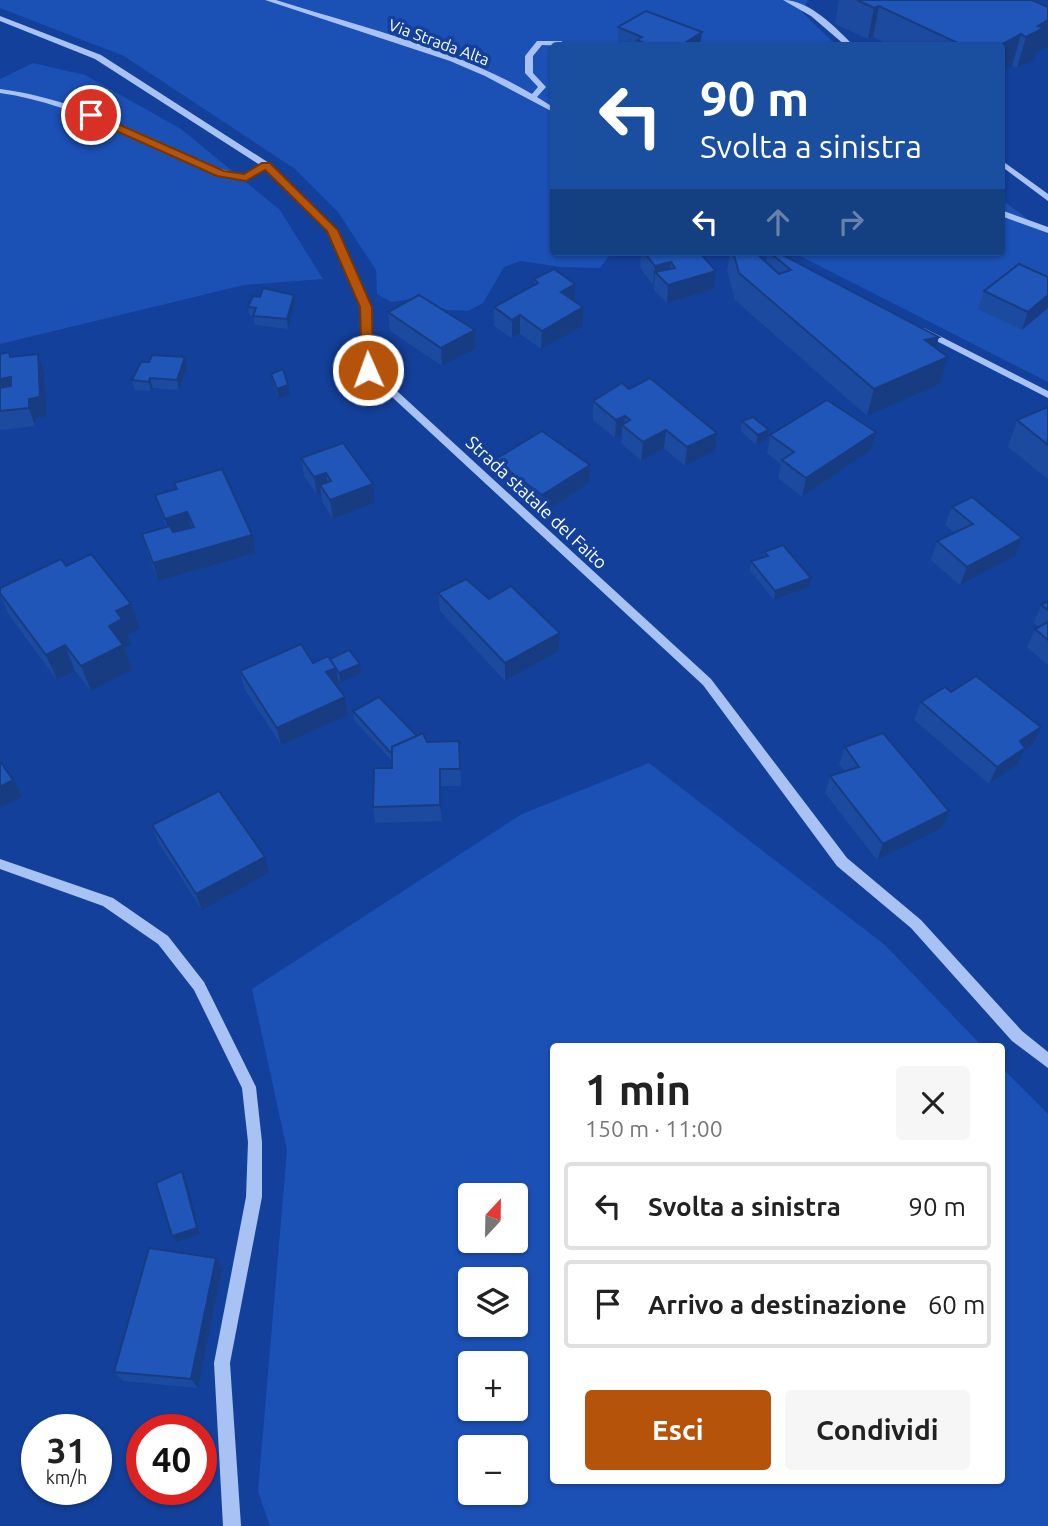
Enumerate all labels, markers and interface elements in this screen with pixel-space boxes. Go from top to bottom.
street label: Via Strada Alta [386,15,492,69]
icon: left [585,70,676,161]
text: 90 m [700,70,809,125]
pin [61,85,121,145]
icon: arrive [72,96,110,134]
text: Svolta a sinistra [700,128,922,164]
icon: left [686,203,724,241]
icon: ahead [759,203,797,241]
icon: right [832,203,870,241]
position arrow [331,333,405,407]
street label: Strada statale del Faito [463,432,611,572]
text: 1 min [585,1066,691,1113]
button: close [896,1066,970,1140]
text: 150 m · 11:00 [585,1116,723,1141]
north arrow [458,1183,528,1253]
map controls [458,1183,528,1505]
icon: left [589,1187,627,1225]
text: Svolta a sinistra [648,1192,841,1221]
text: 90 m [908,1192,966,1221]
button: layers [458,1267,528,1337]
icon: arrive [589,1285,627,1323]
text: Arrivo a destinazione [648,1290,907,1319]
text: 60 m [928,1290,985,1319]
button: + [458,1351,528,1421]
button: Esci [585,1390,771,1470]
button: Condividi [785,1390,970,1470]
speed limit sign: 40 [126,1414,217,1505]
text: 31 [47,1430,86,1470]
button: − [458,1435,528,1505]
text: km/h [46,1467,87,1487]

